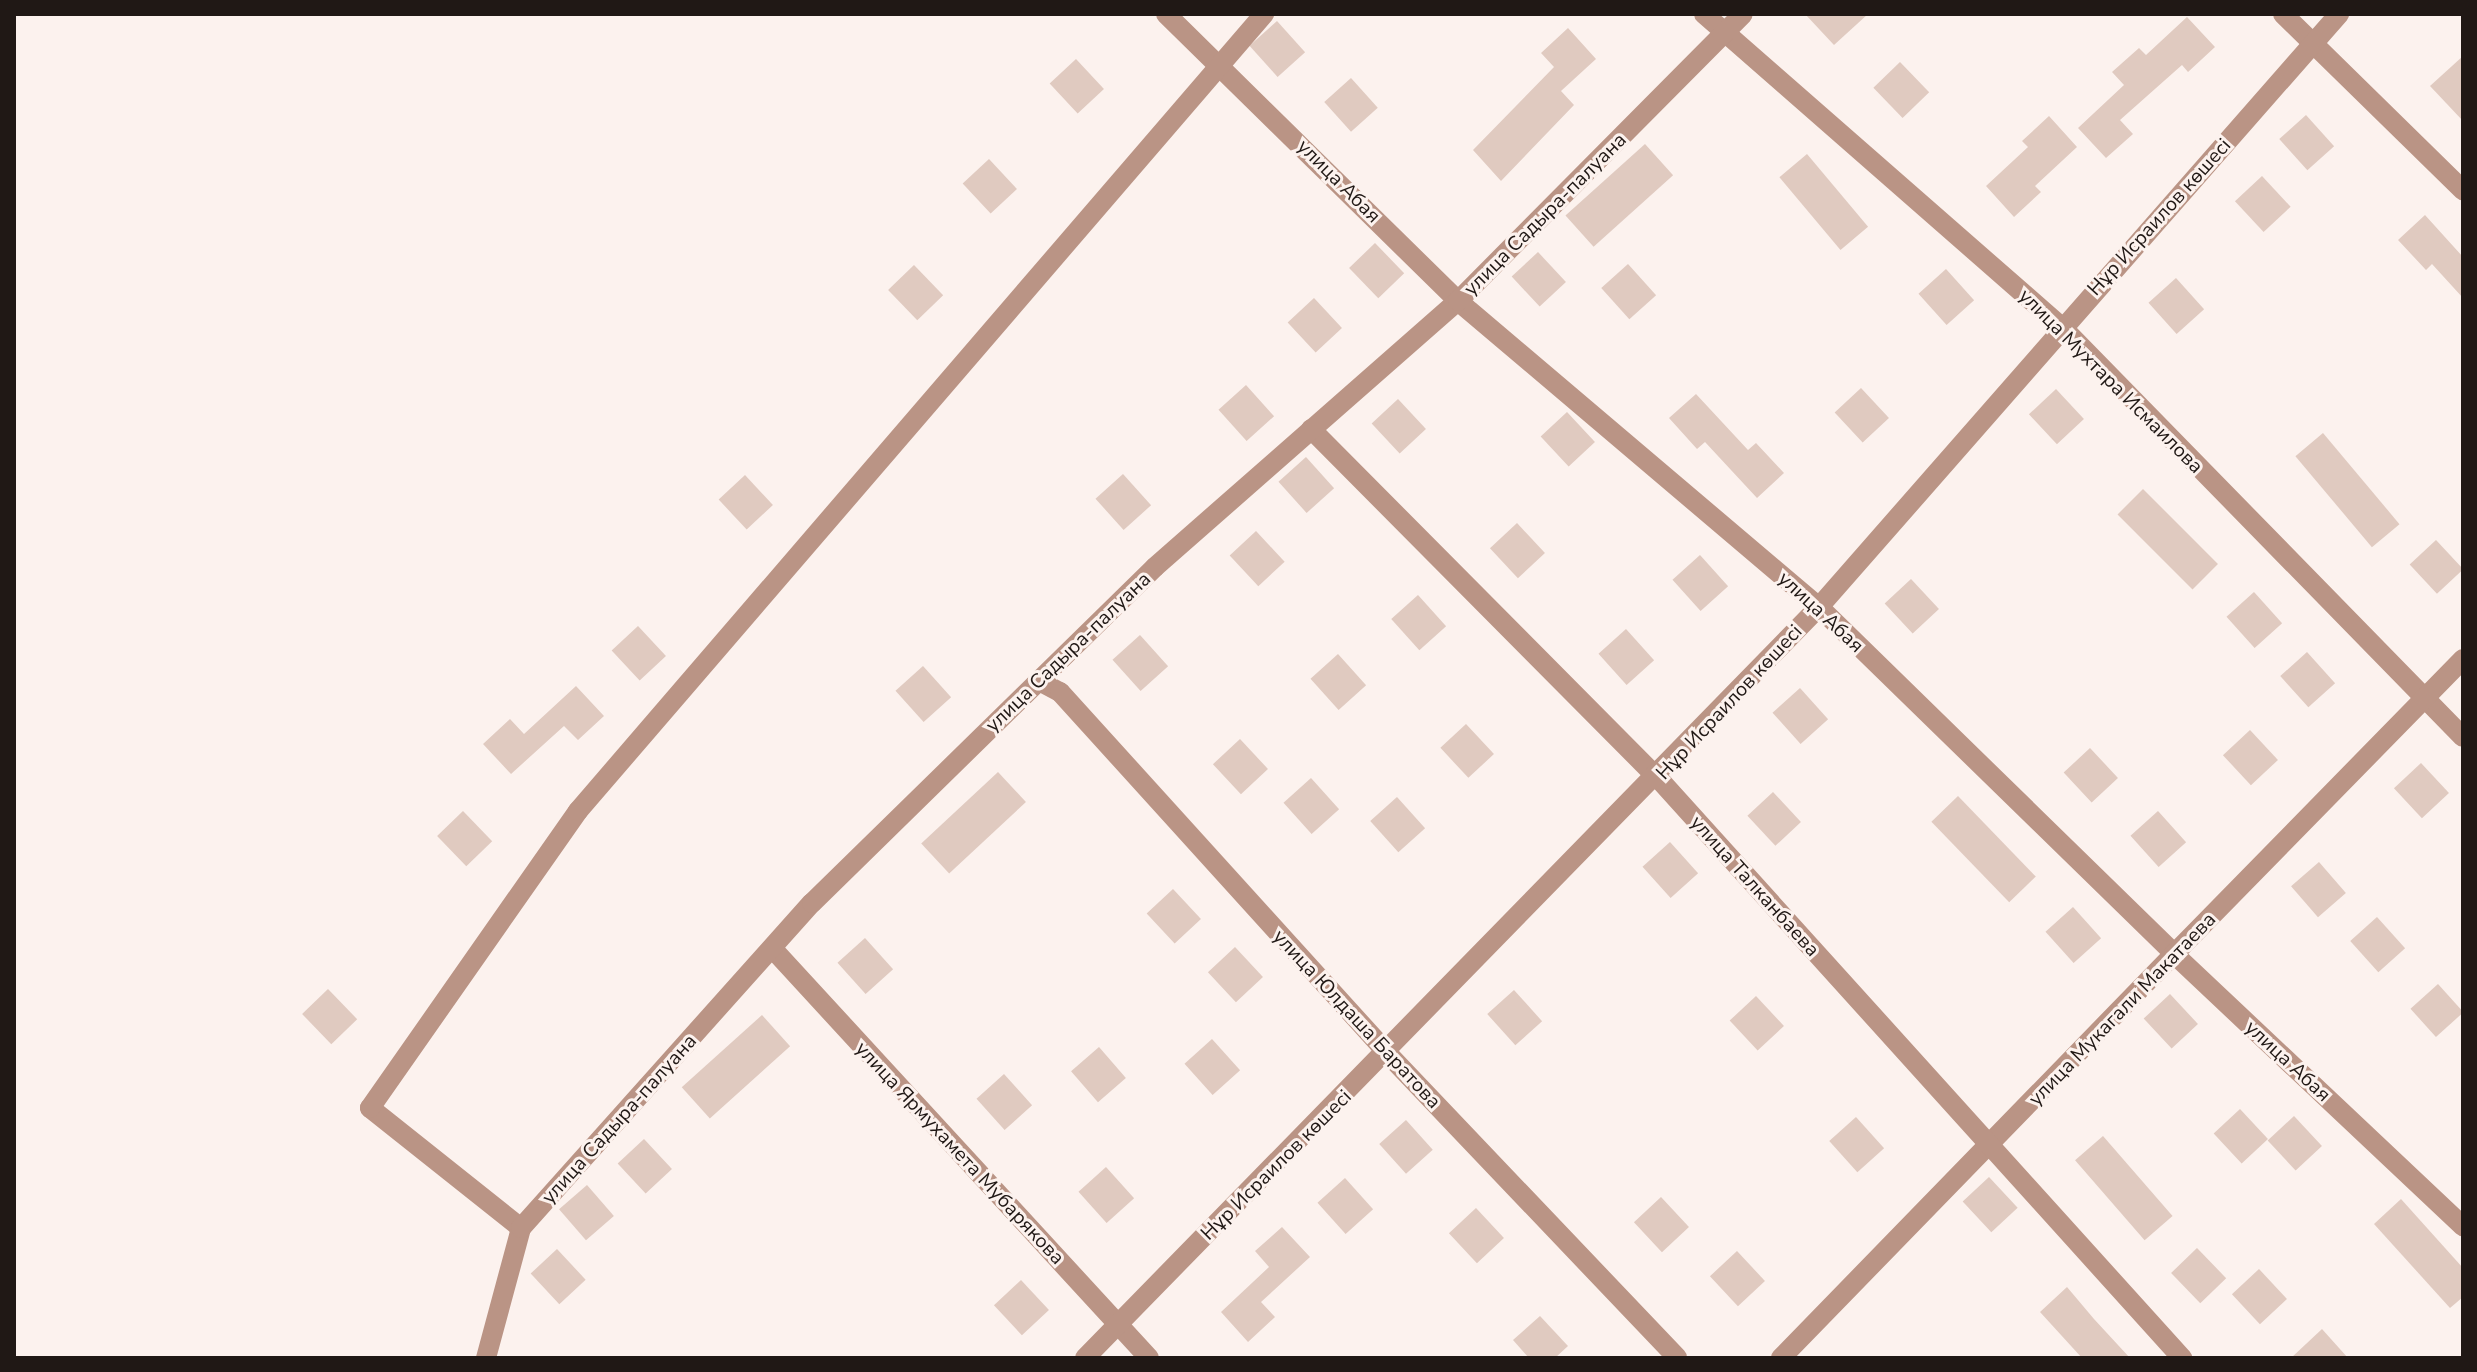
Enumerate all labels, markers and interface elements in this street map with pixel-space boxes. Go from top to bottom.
street label: улица Садыра-палуана [1459,128,1631,300]
street label: улица Абая [1292,134,1386,228]
street label: Нұр Исраилов көшесі [2082,134,2236,300]
street label: улица Мухтара Исмаилова [2014,284,2208,478]
street label: улица Абая [1773,566,1869,658]
street label: улица Садыра-палуана [981,567,1155,737]
street label: Нұр Исраилов көшесі [1651,620,1807,784]
street label: улица Талканбаева [1685,811,1825,961]
street label: улица Мукагали Макатаева [2023,908,2221,1110]
street label: улица Юлдаша Баратова [1268,925,1446,1113]
street label: улица Абая [2240,1015,2336,1107]
street label: улица Садыра-палуана [536,1029,702,1209]
street label: улица Ярмухамета Мубарякова [850,1037,1070,1269]
street label: Нұр Исраилов көшесі [1196,1085,1356,1245]

